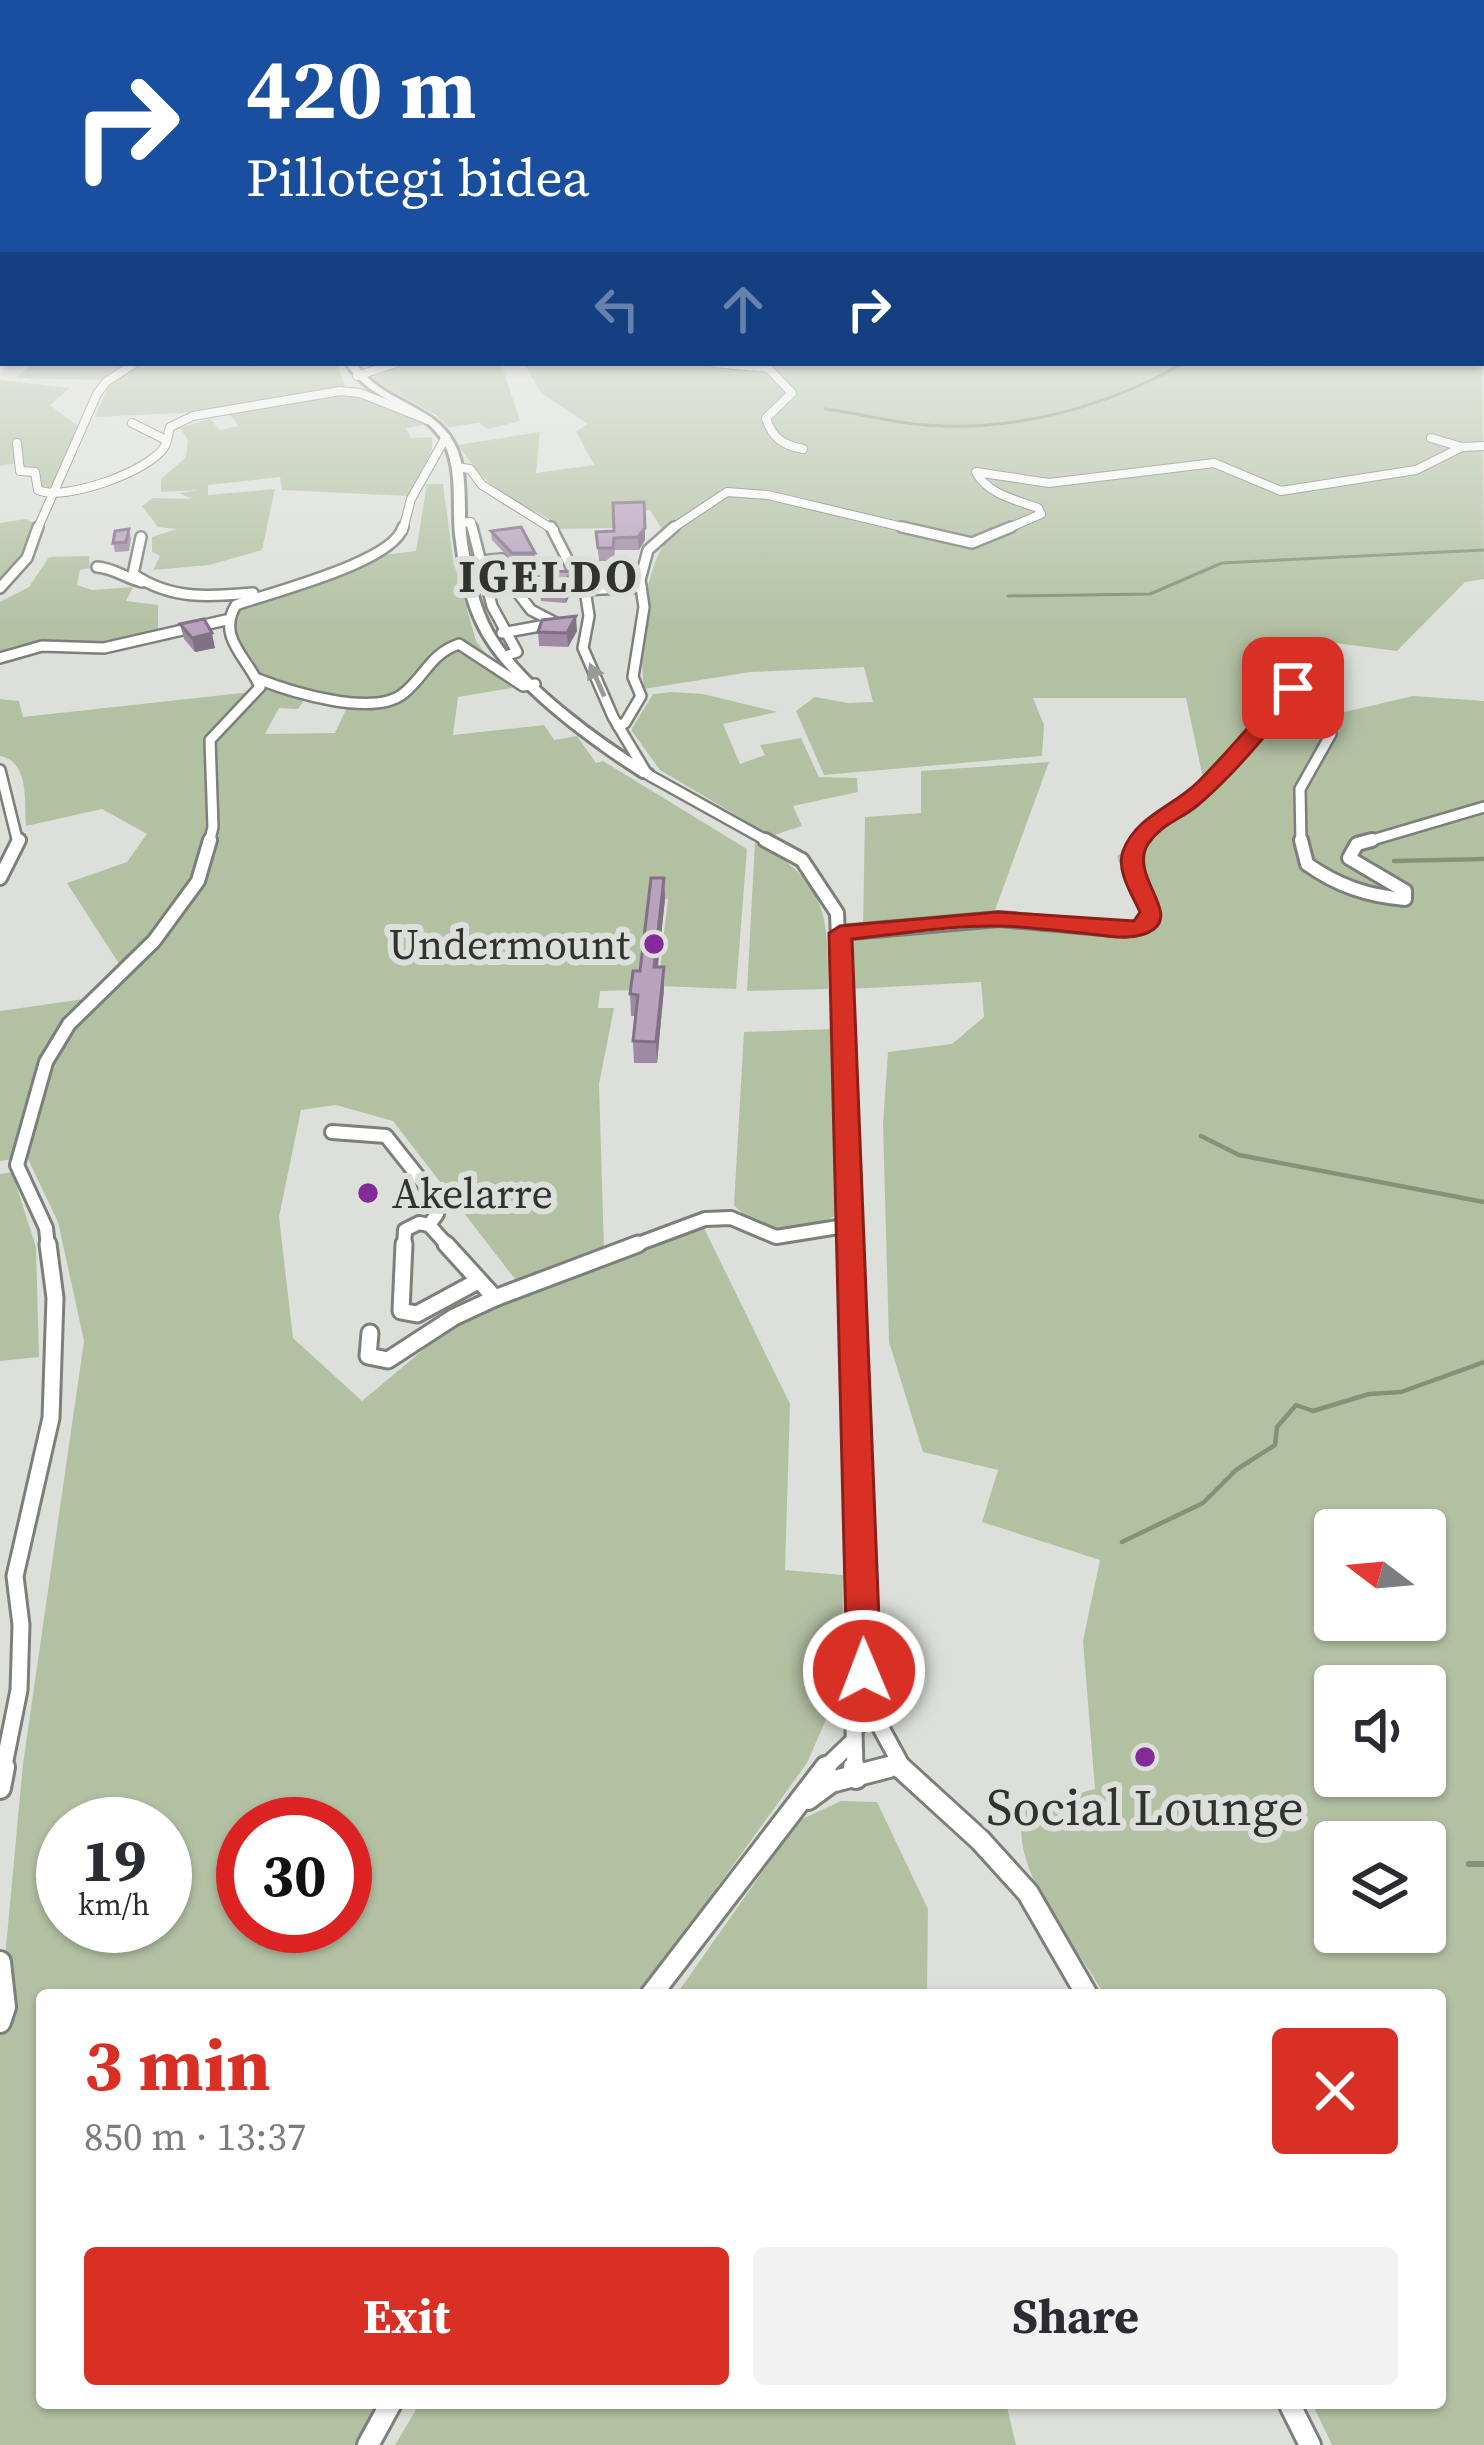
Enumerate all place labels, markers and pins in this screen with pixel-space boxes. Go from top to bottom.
pin [1242,637,1344,739]
place label: Undermount [388,915,630,973]
marker: Undermount [641,931,667,957]
place label: Akelarre [392,1164,553,1222]
marker: Akelarre [355,1180,381,1206]
marker: Social Lounge [1132,1744,1158,1770]
place label: Social Lounge [986,1772,1304,1842]

